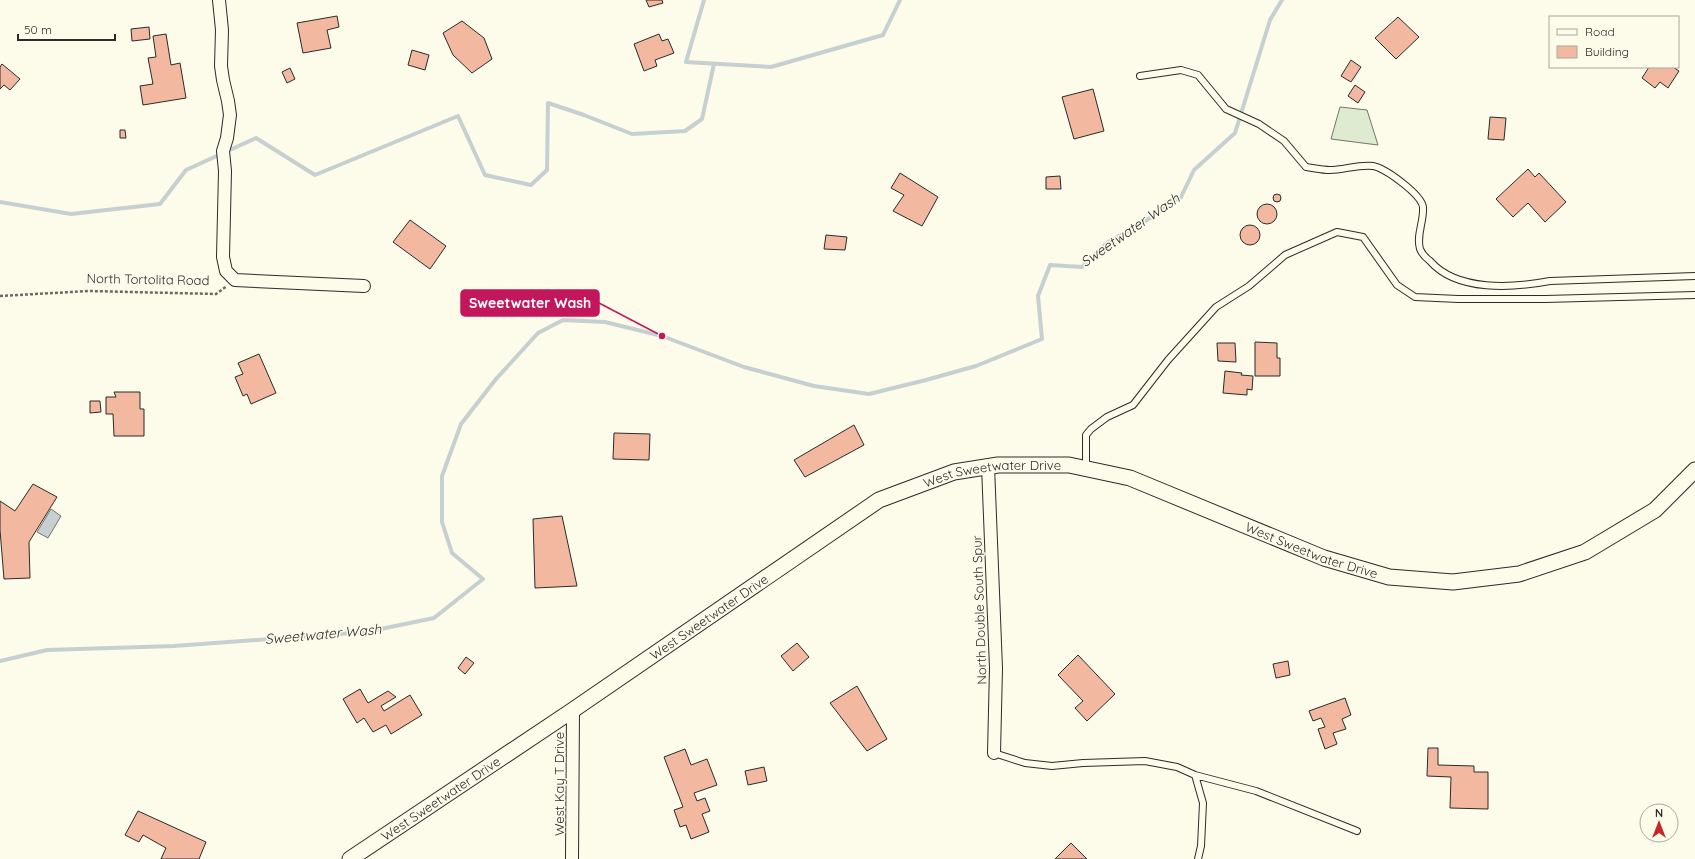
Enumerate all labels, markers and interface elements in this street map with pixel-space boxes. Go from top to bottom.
scale bar [18,16,115,42]
legend [1549,16,1679,68]
text: 50 m [24,22,52,37]
text: Road [1585,24,1615,39]
text: Building [1585,44,1629,59]
water label: Sweetwater Wash [1077,189,1184,271]
street label: North Tortolita Road [86,270,210,288]
callout: Sweetwater Wash [461,290,599,316]
text: Sweetwater Wash [469,294,591,312]
street label: West Sweetwater Drive [921,457,1061,491]
street label: West Sweetwater Drive [1243,519,1380,581]
street label: North Double South Spur [968,535,990,685]
street label: West Sweetwater Drive [647,571,771,663]
water label: Sweetwater Wash [264,620,383,648]
street label: West Kay T Drive [551,732,567,836]
street label: West Sweetwater Drive [378,753,503,844]
north arrow [1639,803,1679,843]
text: N [1655,806,1663,820]

